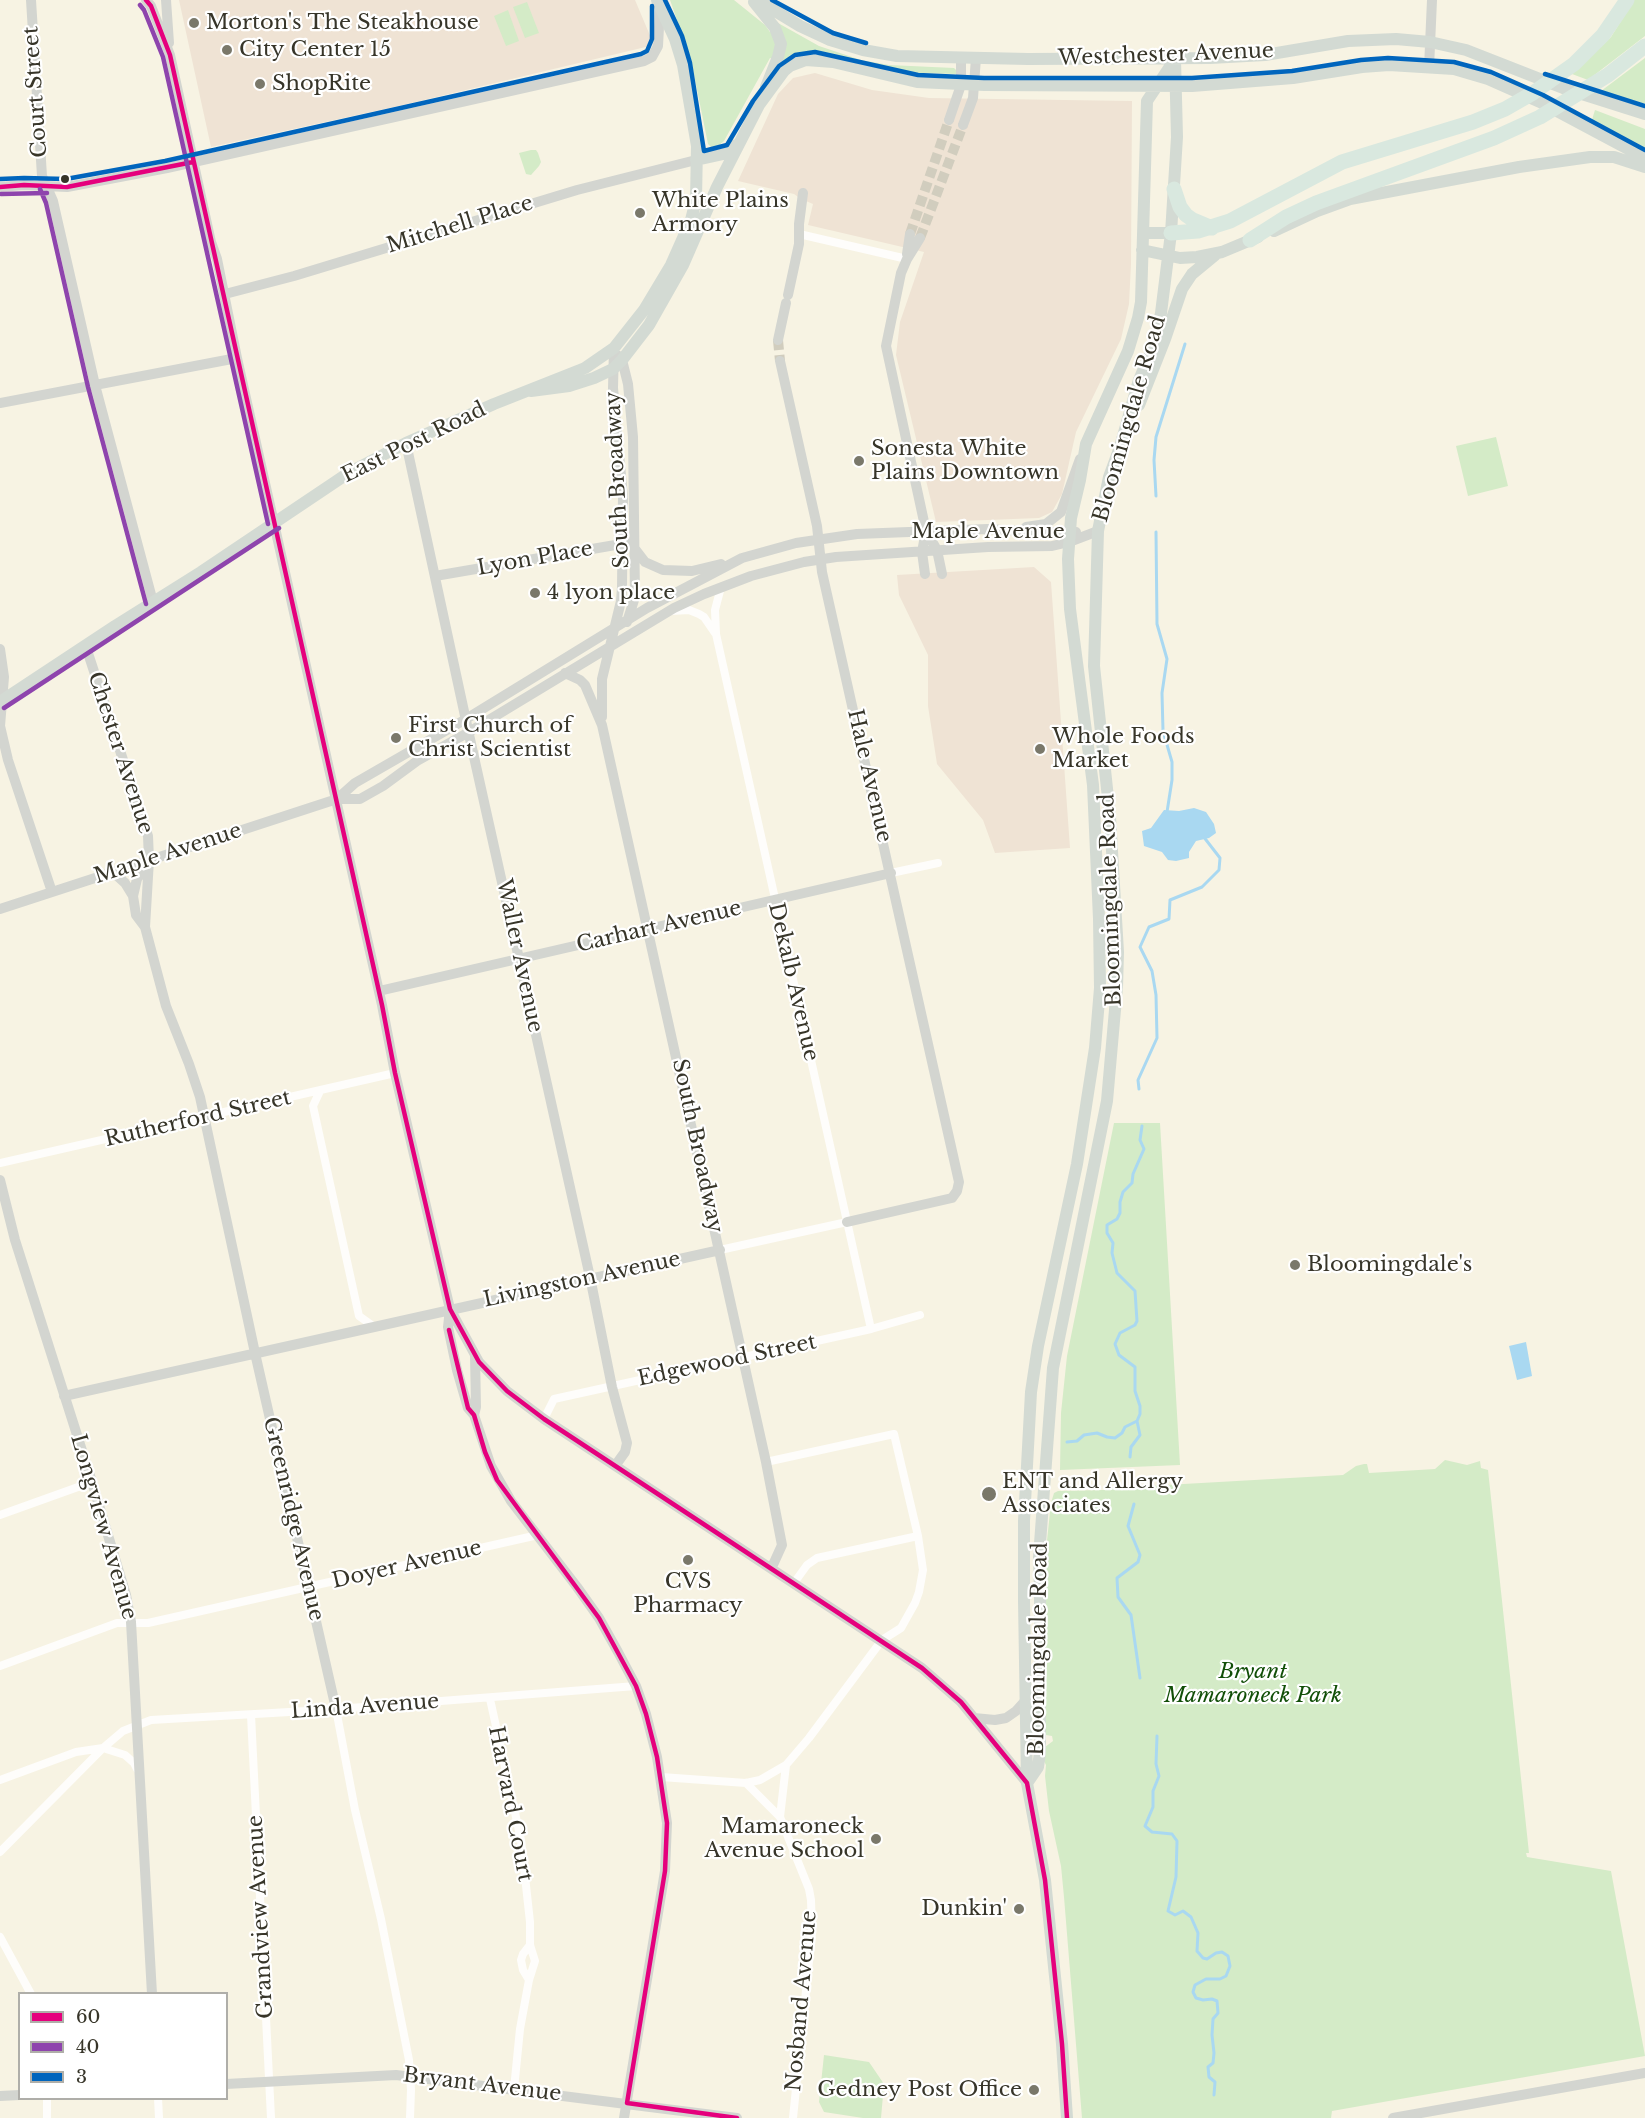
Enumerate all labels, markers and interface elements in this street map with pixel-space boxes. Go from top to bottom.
place label: Morton's The Steakhouse [206,10,479,36]
marker: Morton's The Steakhouse [187,16,201,30]
street label: Court Street [19,25,53,159]
place label: City Center 15 [239,37,391,63]
street label: Westchester Avenue [1058,39,1274,71]
marker: City Center 15 [220,43,234,57]
place label: ShopRite [272,71,371,97]
marker: ShopRite [253,77,267,91]
unlabelled marker [59,173,71,185]
place label: White Plains Armory [652,188,789,238]
street label: Mitchell Place [384,191,536,259]
marker: White Plains Armory [633,206,647,220]
street label: Bloomingdale Road [1088,313,1172,525]
street label: South Broadway [601,391,635,569]
street label: East Post Road [338,397,490,489]
place label: Sonesta White Plains Downtown [871,436,1059,486]
marker: Sonesta White Plains Downtown [852,454,866,468]
street label: Maple Avenue [911,519,1065,545]
street label: Lyon Place [475,536,595,582]
place label: 4 lyon place [547,580,675,606]
marker: 4 lyon place [528,586,542,600]
street label: Chester Avenue [82,669,158,837]
street label: Hale Avenue [841,707,897,845]
place label: First Church of Christ Scientist [408,713,572,763]
place label: Whole Foods Market [1052,724,1195,774]
marker: First Church of Christ Scientist [389,731,403,745]
marker: Whole Foods Market [1033,742,1047,756]
street label: Bloomingdale Road [1095,793,1127,1007]
street label: Maple Avenue [91,818,245,890]
street label: Waller Avenue [490,877,548,1035]
street label: Carhart Avenue [574,896,744,958]
street label: Dekalb Avenue [763,900,823,1064]
street label: South Broadway [666,1057,728,1235]
street label: Rutherford Street [102,1085,294,1153]
street label: Livingston Avenue [481,1247,683,1313]
place label: Bloomingdale's [1307,1252,1472,1278]
marker: Bloomingdale's [1288,1258,1302,1272]
street label: Edgewood Street [635,1330,819,1392]
street label: Greenridge Avenue [257,1415,329,1623]
street label: Longview Avenue [64,1431,142,1623]
place label: ENT and Allergy Associates [1002,1469,1183,1519]
marker: ENT and Allergy Associates [980,1485,998,1503]
street label: Doyer Avenue [330,1536,484,1594]
street label: Bloomingdale Road [1025,1542,1053,1756]
marker: CVS Pharmacy [681,1553,695,1567]
place label: CVS Pharmacy [633,1569,743,1619]
park label: Bryant Mamaroneck Park [1164,1659,1342,1709]
street label: Linda Avenue [290,1689,440,1725]
street label: Harvard Court [483,1724,537,1884]
street label: Grandview Avenue [243,1814,279,2020]
place label: Mamaroneck Avenue School [704,1814,864,1864]
marker: Mamaroneck Avenue School [869,1832,883,1846]
place label: Dunkin' [921,1896,1007,1922]
marker: Dunkin' [1012,1902,1026,1916]
street label: Nosband Avenue [782,1909,822,2093]
legend [18,1992,228,2100]
text: 60 [76,2006,100,2028]
text: 40 [76,2036,99,2058]
street label: Bryant Avenue [401,2063,563,2107]
text: 3 [76,2066,87,2088]
place label: Gedney Post Office [817,2077,1022,2103]
marker: Gedney Post Office [1027,2083,1041,2097]

